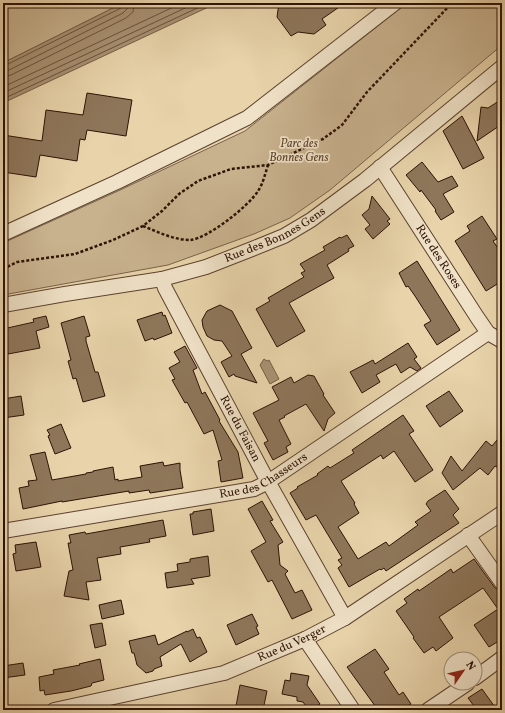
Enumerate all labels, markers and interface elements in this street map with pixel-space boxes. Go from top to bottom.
park label: Parc des Bonnes Gens [269,136,329,166]
street label: Rue des Bonnes Gens [222,204,329,267]
street label: Rue des Roses [411,222,465,292]
street label: Rue du Faisan [216,393,264,465]
street label: Rue des Chasseurs [218,449,311,503]
street label: Rue du Verger [255,621,329,666]
north arrow [443,651,483,691]
text: N [462,659,479,674]

